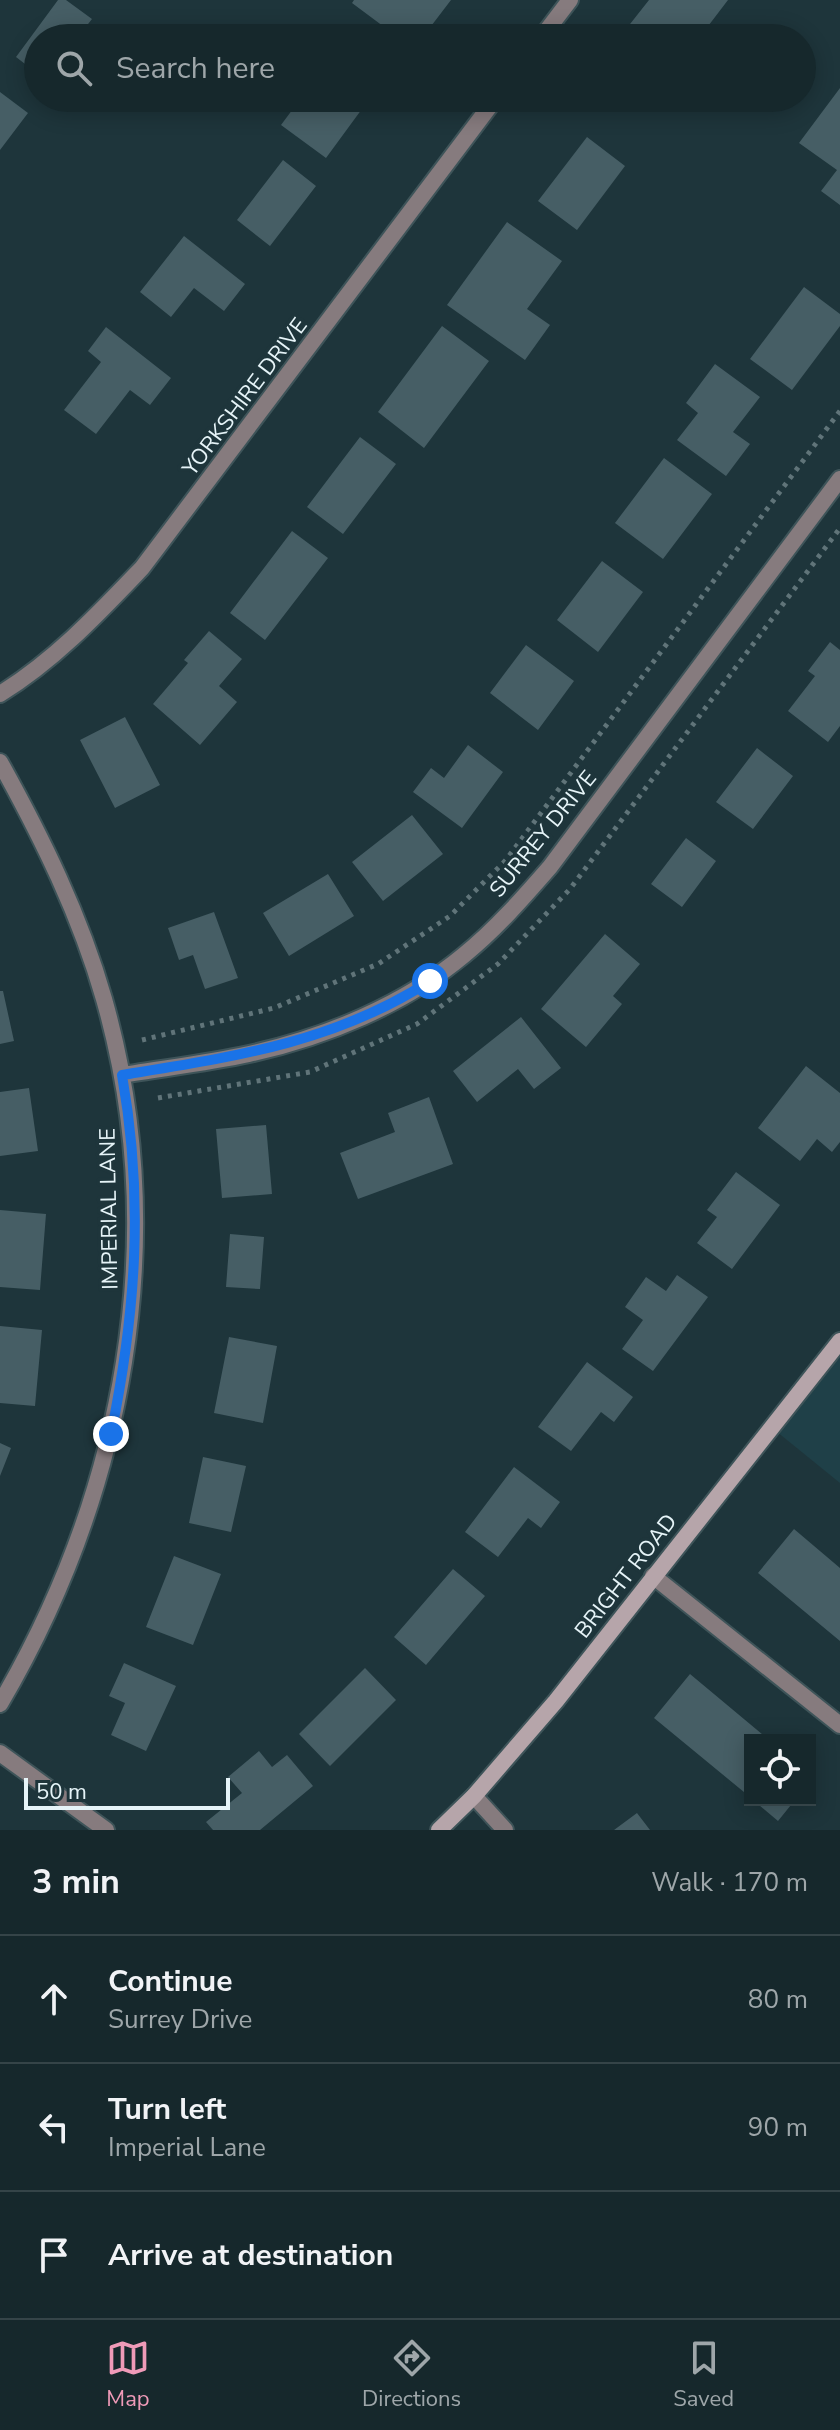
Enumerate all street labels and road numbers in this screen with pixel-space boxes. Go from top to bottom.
street label: YORKSHIRE DRIVE [175,312,314,483]
street label: SURREY DRIVE [483,764,603,904]
street label: IMPERIAL LANE [93,1128,125,1290]
street label: BRIGHT ROAD [568,1507,684,1645]

